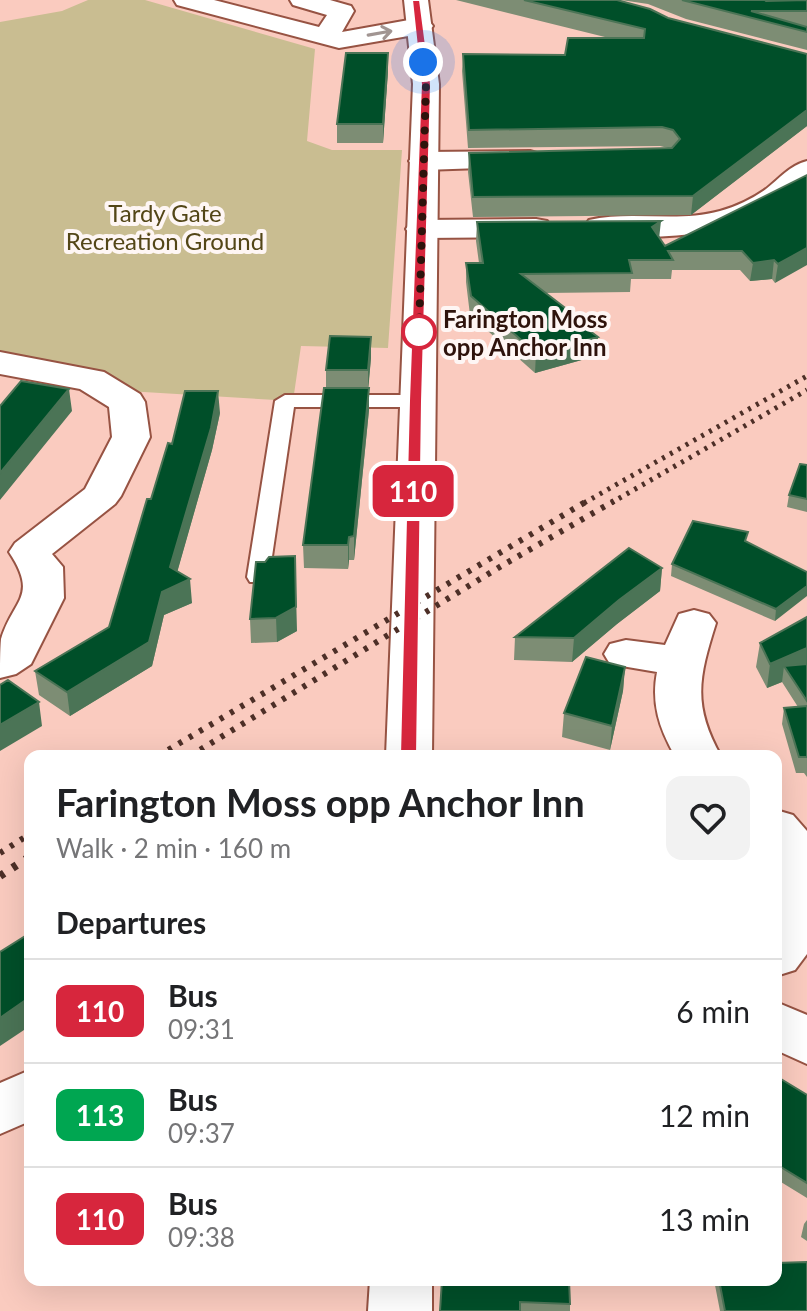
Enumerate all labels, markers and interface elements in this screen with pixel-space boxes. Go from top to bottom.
one-way arrow [367,25,392,40]
your location [403,42,443,82]
park label: Tardy Gate Recreation Ground [66,198,264,255]
place label: Farington Moss opp Anchor Inn [443,304,608,361]
marker: Farington Moss opp Anchor Inn [402,315,436,349]
line badge: 110 [367,465,459,517]
text: 110 [389,474,437,508]
button: heart [666,776,750,860]
text: Farington Moss opp Anchor Inn [56,779,585,825]
text: Walk · 2 min · 160 m [56,832,291,864]
text: Departures [56,904,206,940]
text: Bus [168,977,218,1013]
text: 6 min [676,993,750,1029]
text: 110 [76,994,124,1028]
text: 09:31 [168,1013,235,1045]
text: Bus [168,1081,218,1117]
text: 12 min [659,1097,750,1133]
text: 113 [76,1098,124,1132]
text: 09:37 [168,1117,235,1149]
text: Bus [168,1185,218,1221]
text: 13 min [659,1201,750,1237]
text: 110 [76,1202,124,1236]
text: 09:38 [168,1221,235,1253]

